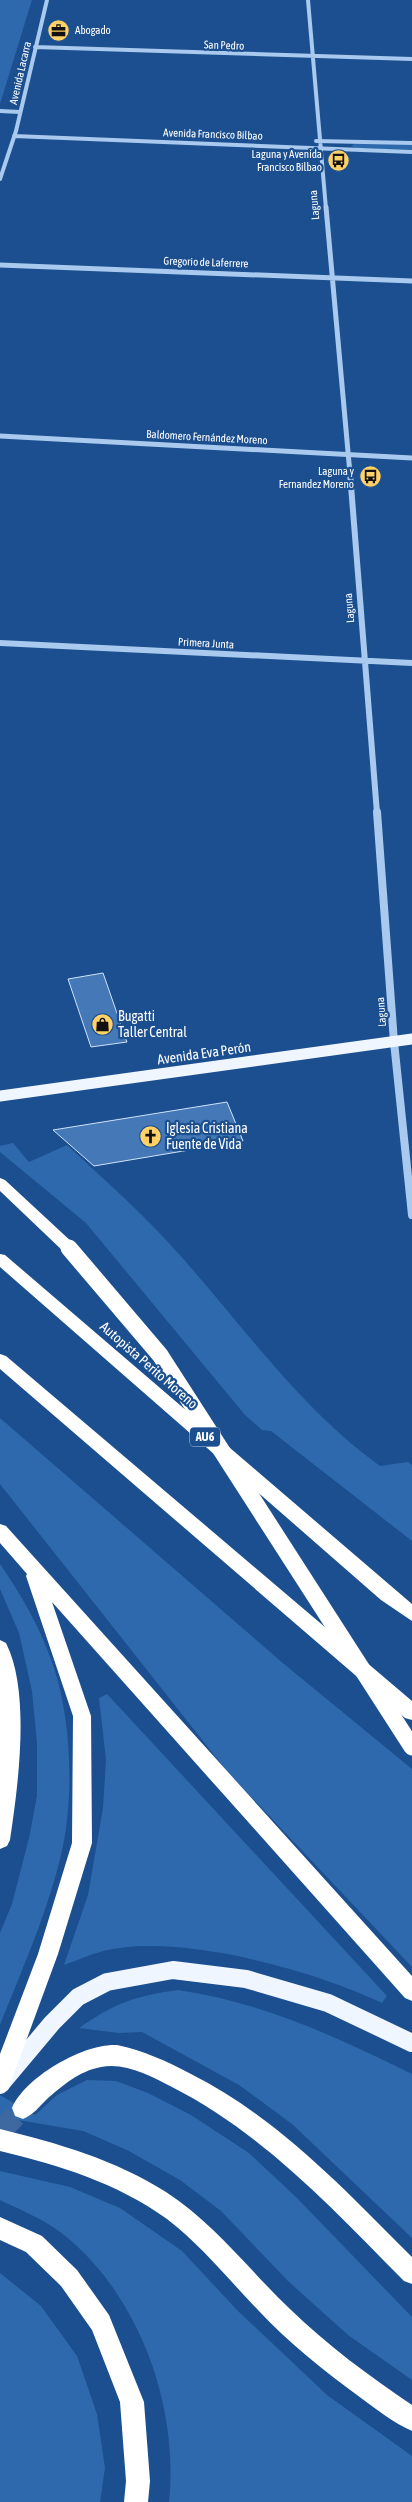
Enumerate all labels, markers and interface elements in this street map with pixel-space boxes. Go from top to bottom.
office icon: Abogado [47,18,71,42]
place label: Abogado [75,24,111,36]
street label: San Pedro [204,38,244,52]
street label: Avenida Lacarra [7,40,33,106]
street label: Avenida Francisco Bilbao [163,126,263,142]
place label: Laguna y Avenida Francisco Bilbao [252,148,322,173]
bus stop icon: Laguna y Avenida Francisco Bilbao [326,148,350,172]
street label: Laguna [307,190,321,220]
street label: Gregorio de Laferrere [163,255,249,269]
street label: Baldomero Fernández Moreno [146,428,268,446]
place label: Laguna y Fernandez Moreno [279,465,354,490]
bus stop icon: Laguna y Fernandez Moreno [358,465,382,489]
street label: Laguna [342,593,356,623]
street label: Primera Junta [178,636,234,650]
street label: Laguna [374,997,388,1027]
place label: Bugatti Taller Central [118,1008,187,1040]
shop icon: Bugatti Taller Central [90,1012,114,1036]
street label: Avenida Eva Perón [156,1039,252,1067]
place label: Iglesia Cristiana Fuente de Vida [166,1120,248,1152]
church icon: Iglesia Cristiana Fuente de Vida [138,1124,162,1148]
street label: Autopista Perito Moreno [97,1318,201,1412]
road number: AU6 [190,1428,220,1446]

